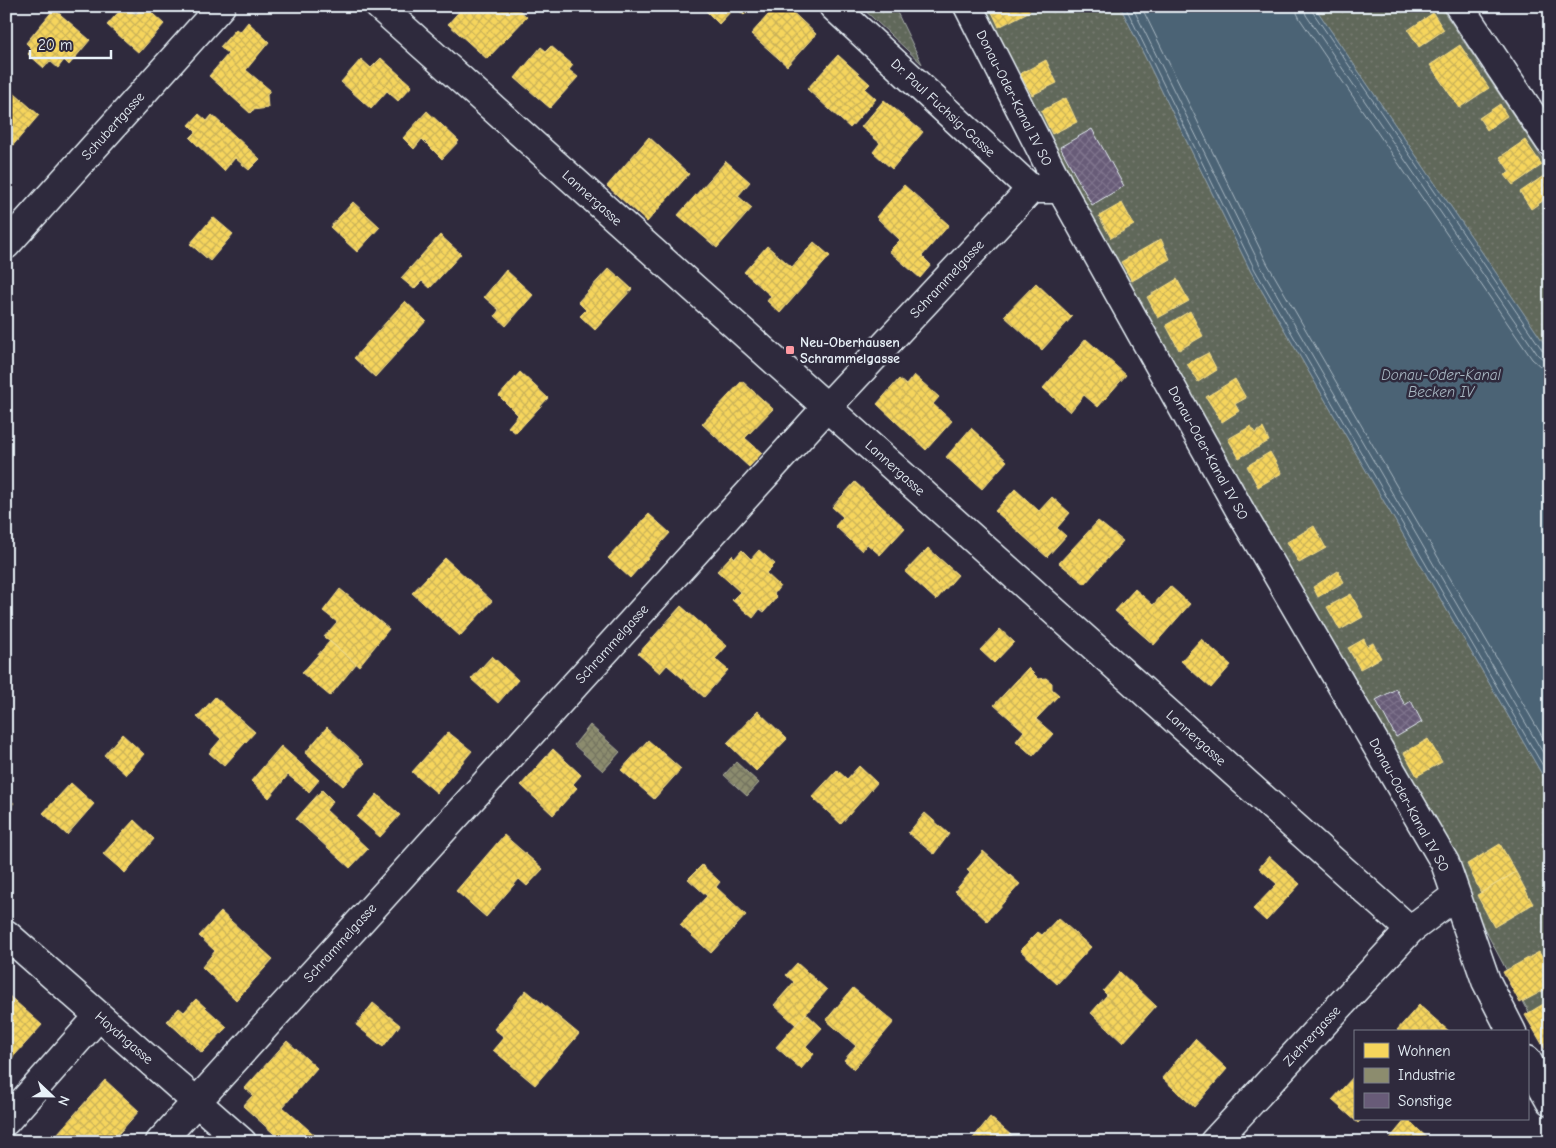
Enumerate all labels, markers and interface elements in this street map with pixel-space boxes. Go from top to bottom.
street label: Donau-Oder-Kanal IV SO [972,27,1056,169]
scale bar [30,28,111,60]
text: 20 m [38,36,72,54]
street label: Dr. Paul Fuchsig-Gasse [887,55,999,161]
street label: Schubertgasse [78,88,148,164]
street label: Lannergasse [558,167,626,229]
street label: Schrammelgasse [906,236,988,322]
place label: Neu-Oberhausen Schrammelgasse [800,334,900,367]
marker: Neu-Oberhausen Schrammelgasse [784,344,796,356]
water label: Donau-Oder-Kanal Becken IV [1381,366,1501,401]
street label: Donau-Oder-Kanal IV SO [1164,383,1252,523]
street label: Lannergasse [861,437,929,499]
street label: Schrammelgasse [572,601,652,687]
street label: Lannergasse [1162,707,1230,769]
street label: Donau-Oder-Kanal IV SO [1365,735,1453,875]
street label: Schrammelgasse [300,900,380,986]
street label: Ziehrergasse [1280,1002,1344,1070]
street label: Haydngasse [91,1008,157,1068]
legend [1354,1030,1528,1120]
text: Wohnen [1398,1042,1451,1060]
text: Industrie [1398,1066,1456,1084]
north arrow [28,1070,78,1120]
text: Sonstige [1398,1092,1452,1110]
text: N [54,1093,73,1108]

